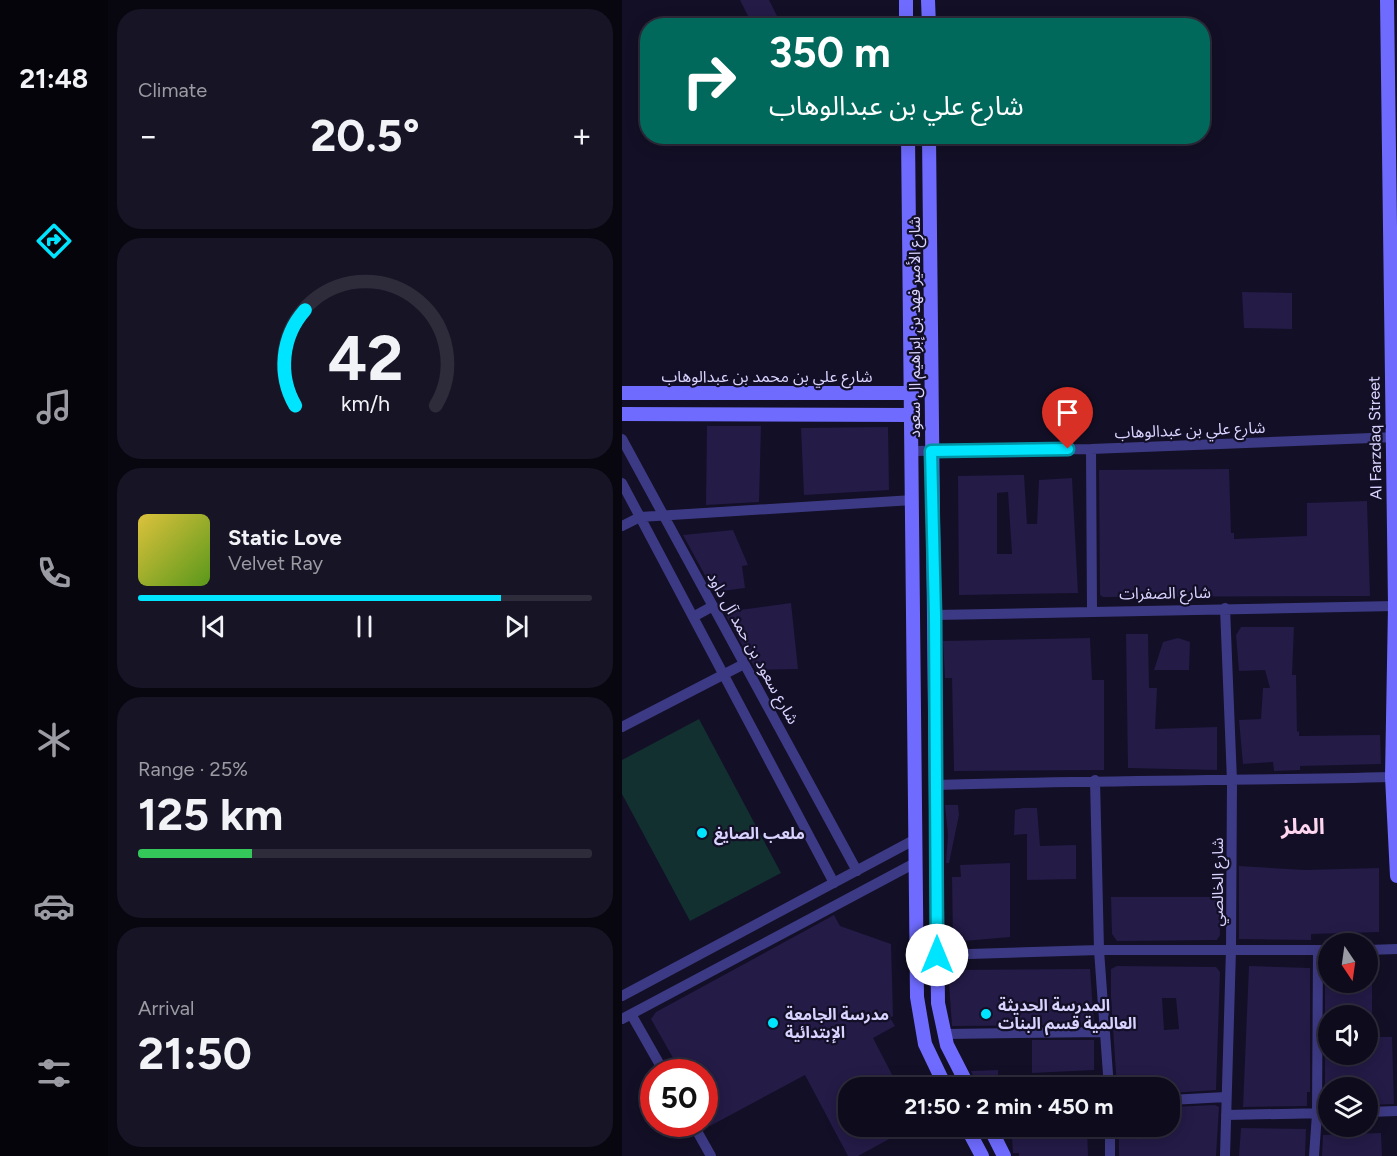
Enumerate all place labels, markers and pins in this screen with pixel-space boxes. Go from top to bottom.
pin [1042,387,1093,449]
place label: ملعب الصايغ [714,824,805,846]
marker: ملعب الصايغ [695,826,709,840]
place label: المدرسة الحديثة العالمية قسم البنات [998,996,1137,1036]
place label: مدرسة الجامعة الإبتدائية [785,1005,889,1044]
marker: المدرسة الحديثة العالمية قسم البنات [979,1007,993,1021]
marker: مدرسة الجامعة الإبتدائية [766,1016,780,1030]

